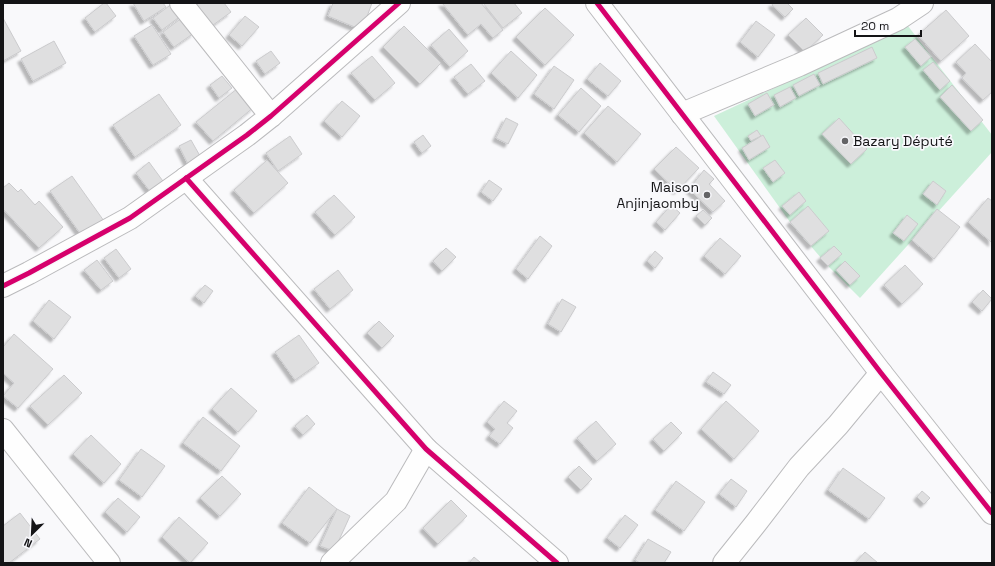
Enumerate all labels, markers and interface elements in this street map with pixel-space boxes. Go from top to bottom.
scale bar [855,12,921,38]
text: 20 m [861,18,889,34]
place label: Bazary Député [853,132,953,150]
marker: Bazary Député [840,136,850,146]
place label: Maison Anjinjaomby [617,178,699,212]
marker: Maison Anjinjaomby [702,190,712,200]
north arrow [12,514,52,554]
text: N [22,535,34,551]

